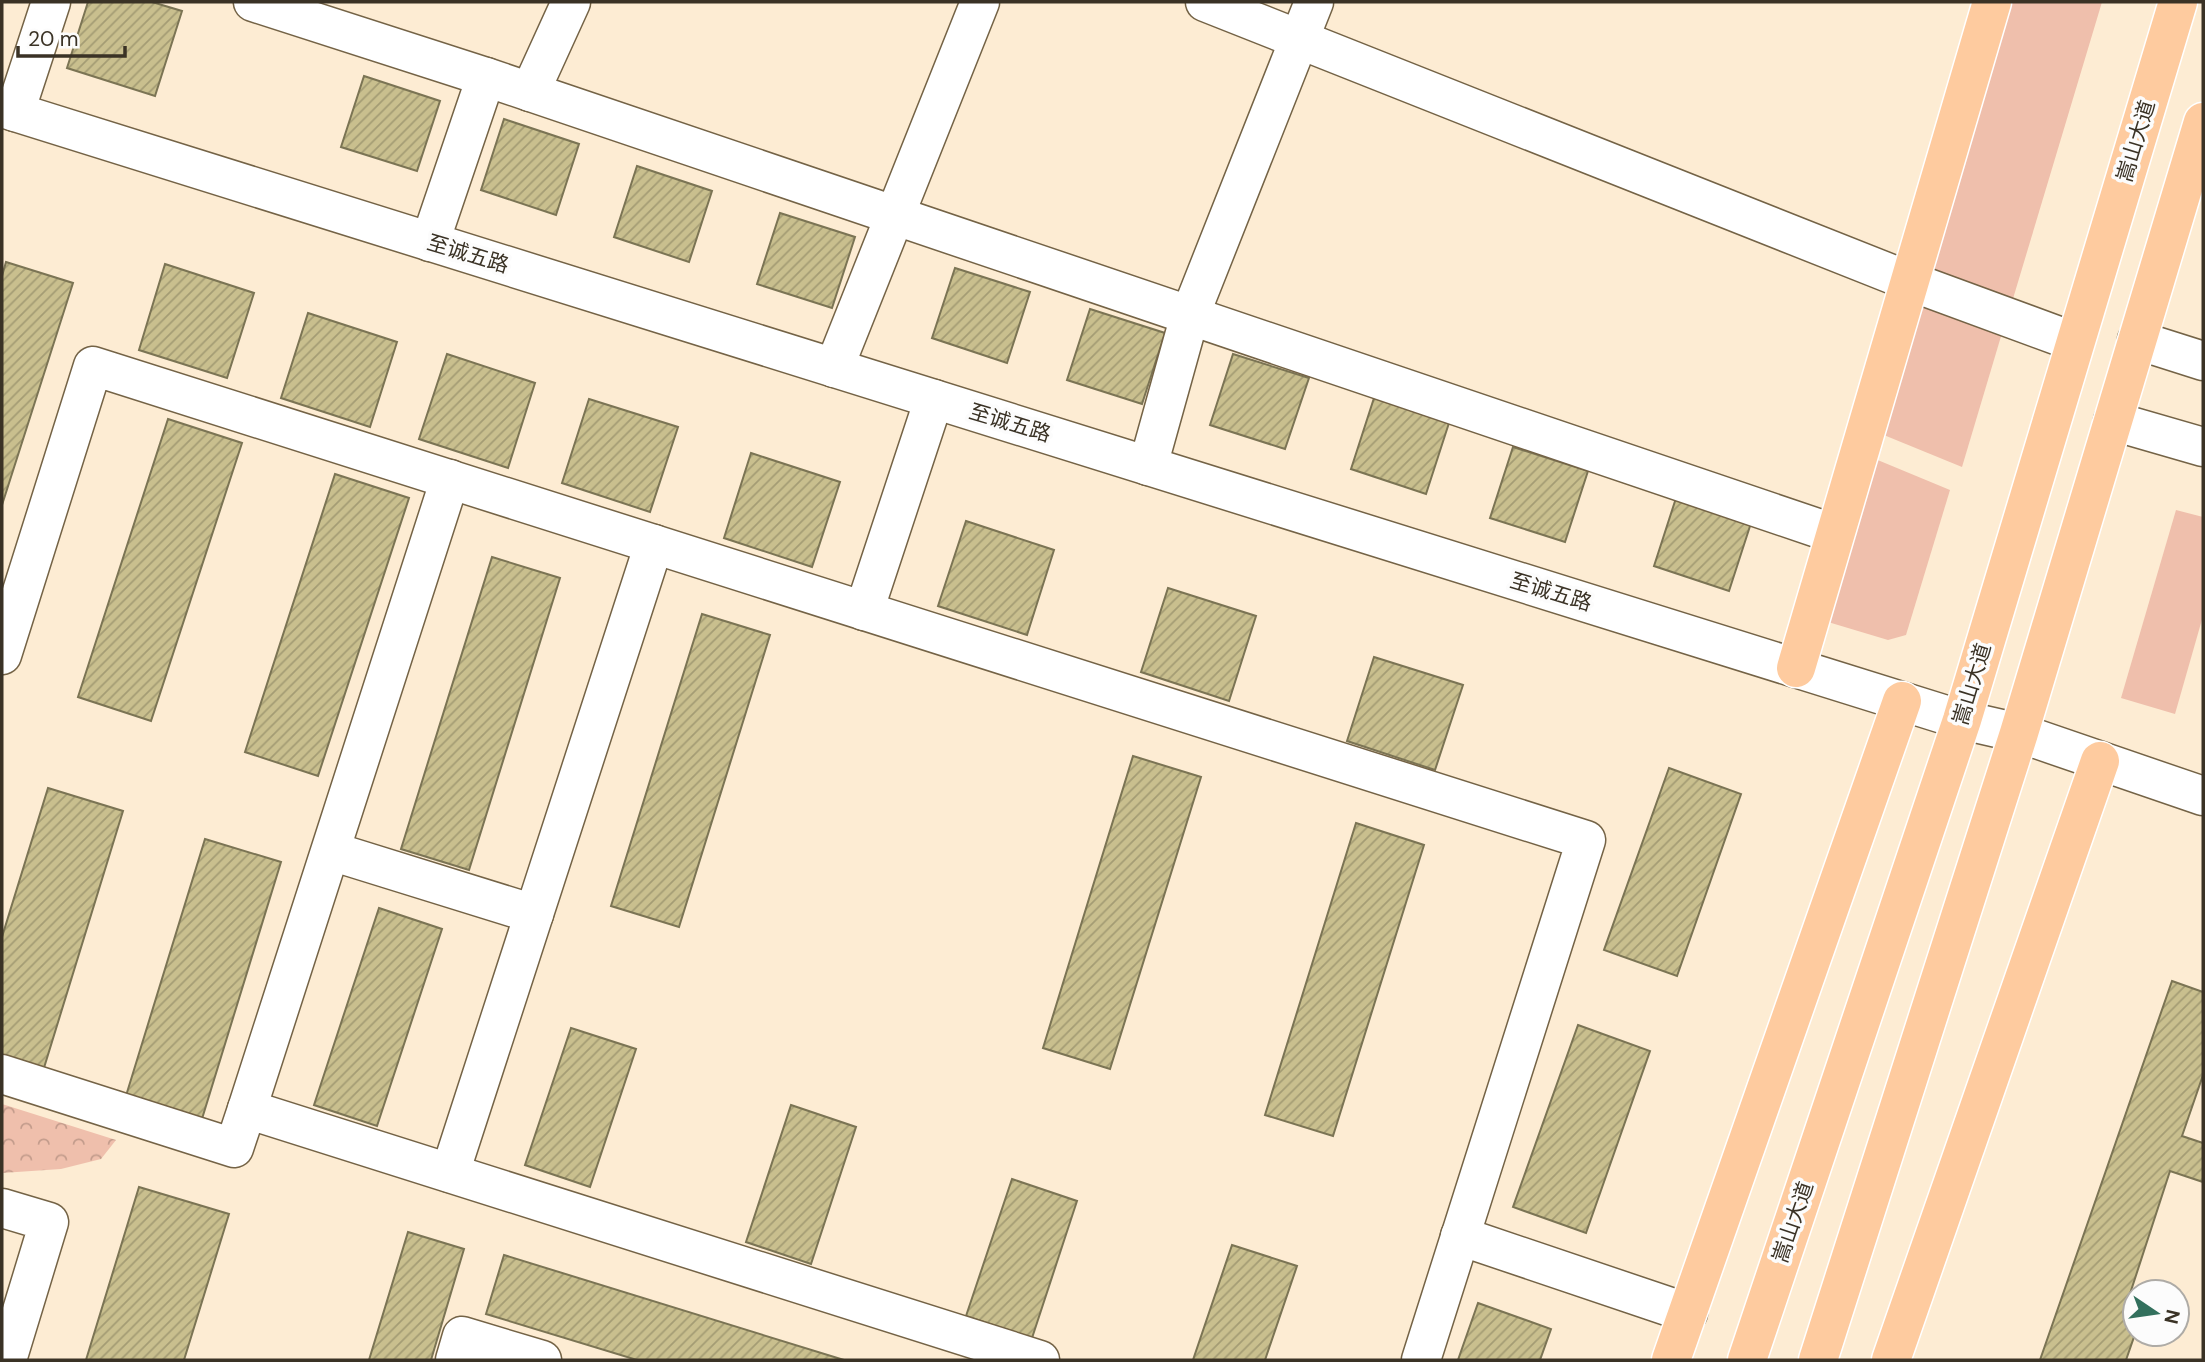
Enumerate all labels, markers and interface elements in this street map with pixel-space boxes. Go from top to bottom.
scale bar [18,14,124,58]
text: 20 m [28,25,79,53]
street label: 嵩山大道 [2110,97,2162,185]
street label: 至诚五路 [424,228,512,280]
street label: 至诚五路 [966,397,1054,449]
street label: 至诚五路 [1507,566,1595,618]
street label: 嵩山大道 [1946,640,1998,728]
street label: 嵩山大道 [1766,1178,1820,1266]
north arrow [2121,1278,2191,1348]
text: N [2158,1307,2186,1326]

